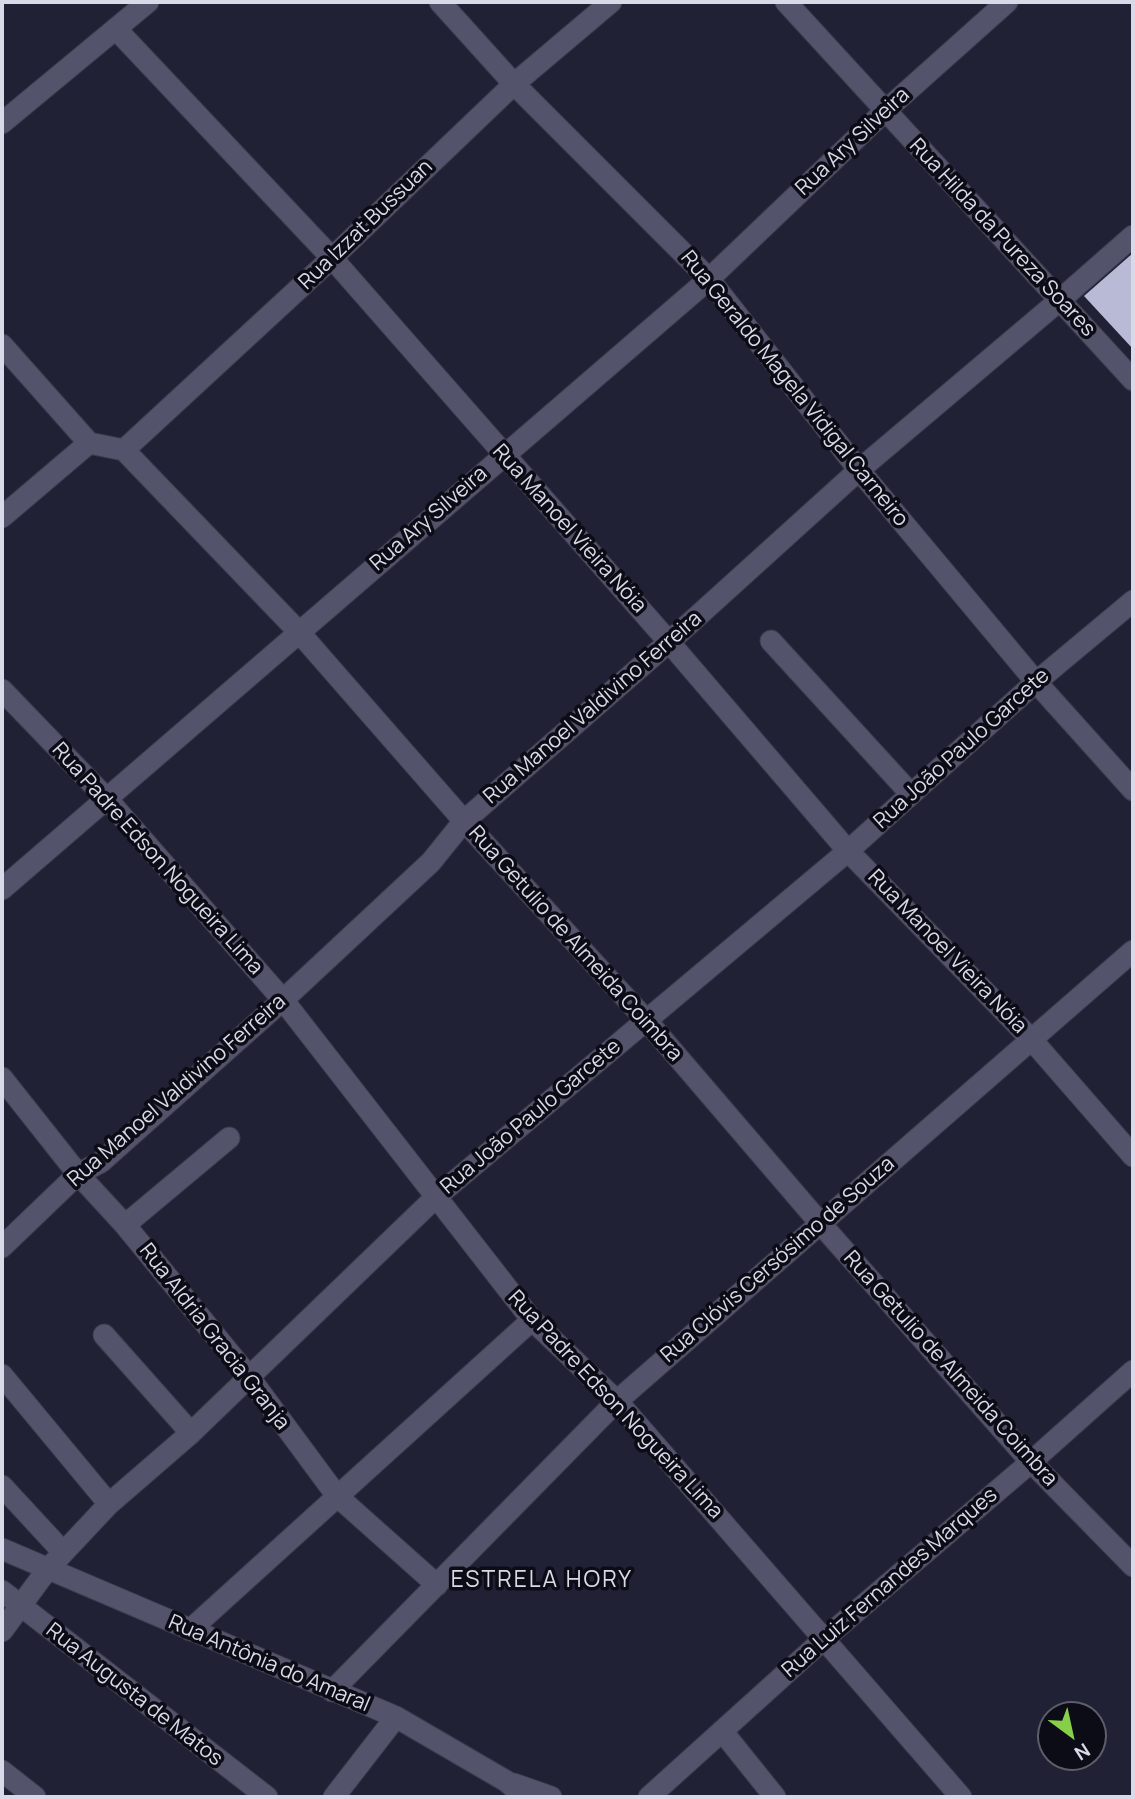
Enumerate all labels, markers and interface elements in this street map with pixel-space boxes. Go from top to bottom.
street label: Rua Ary Silveira [791,83,915,201]
street label: Rua Hilda da Pureza Soares [904,134,1100,342]
street label: Rua Izzat Bussuan [294,155,438,295]
street label: Rua Geraldo Magela Vidigal Carneiro [675,246,913,532]
street label: Rua Manoel Vieira Nóia [487,440,651,618]
street label: Rua Ary Silveira [365,461,493,577]
street label: Rua Manoel Valdivino Ferreira [479,606,707,810]
street label: Rua João Paulo Garcete [869,664,1055,834]
street label: Rua Padre Edson Nogueira Lima [46,738,268,980]
street label: Rua Getulio de Almeida Coimbra [463,821,687,1067]
street label: Rua Manoel Vieira Nóia [862,865,1032,1039]
street label: Rua Manoel Valdivino Ferreira [63,989,291,1193]
street label: Rua João Paulo Garcete [436,1034,626,1200]
street label: Rua Clóvis Cersósimo de Souza [656,1152,900,1368]
street label: Rua Aldria Gracia Granja [133,1239,295,1435]
street label: Rua Getulio de Almeida Coimbra [838,1246,1062,1492]
street label: Rua Padre Edson Nogueira Lima [502,1286,728,1524]
street label: Rua Luiz Fernandes Marques [777,1483,1003,1683]
district label: ESTRELA HORY [452,1567,632,1595]
street label: Rua Antônia do Amaral [164,1610,374,1718]
street label: Rua Augusta de Matos [41,1618,227,1772]
north arrow [1037,1701,1107,1771]
text: N [1070,1737,1095,1767]

